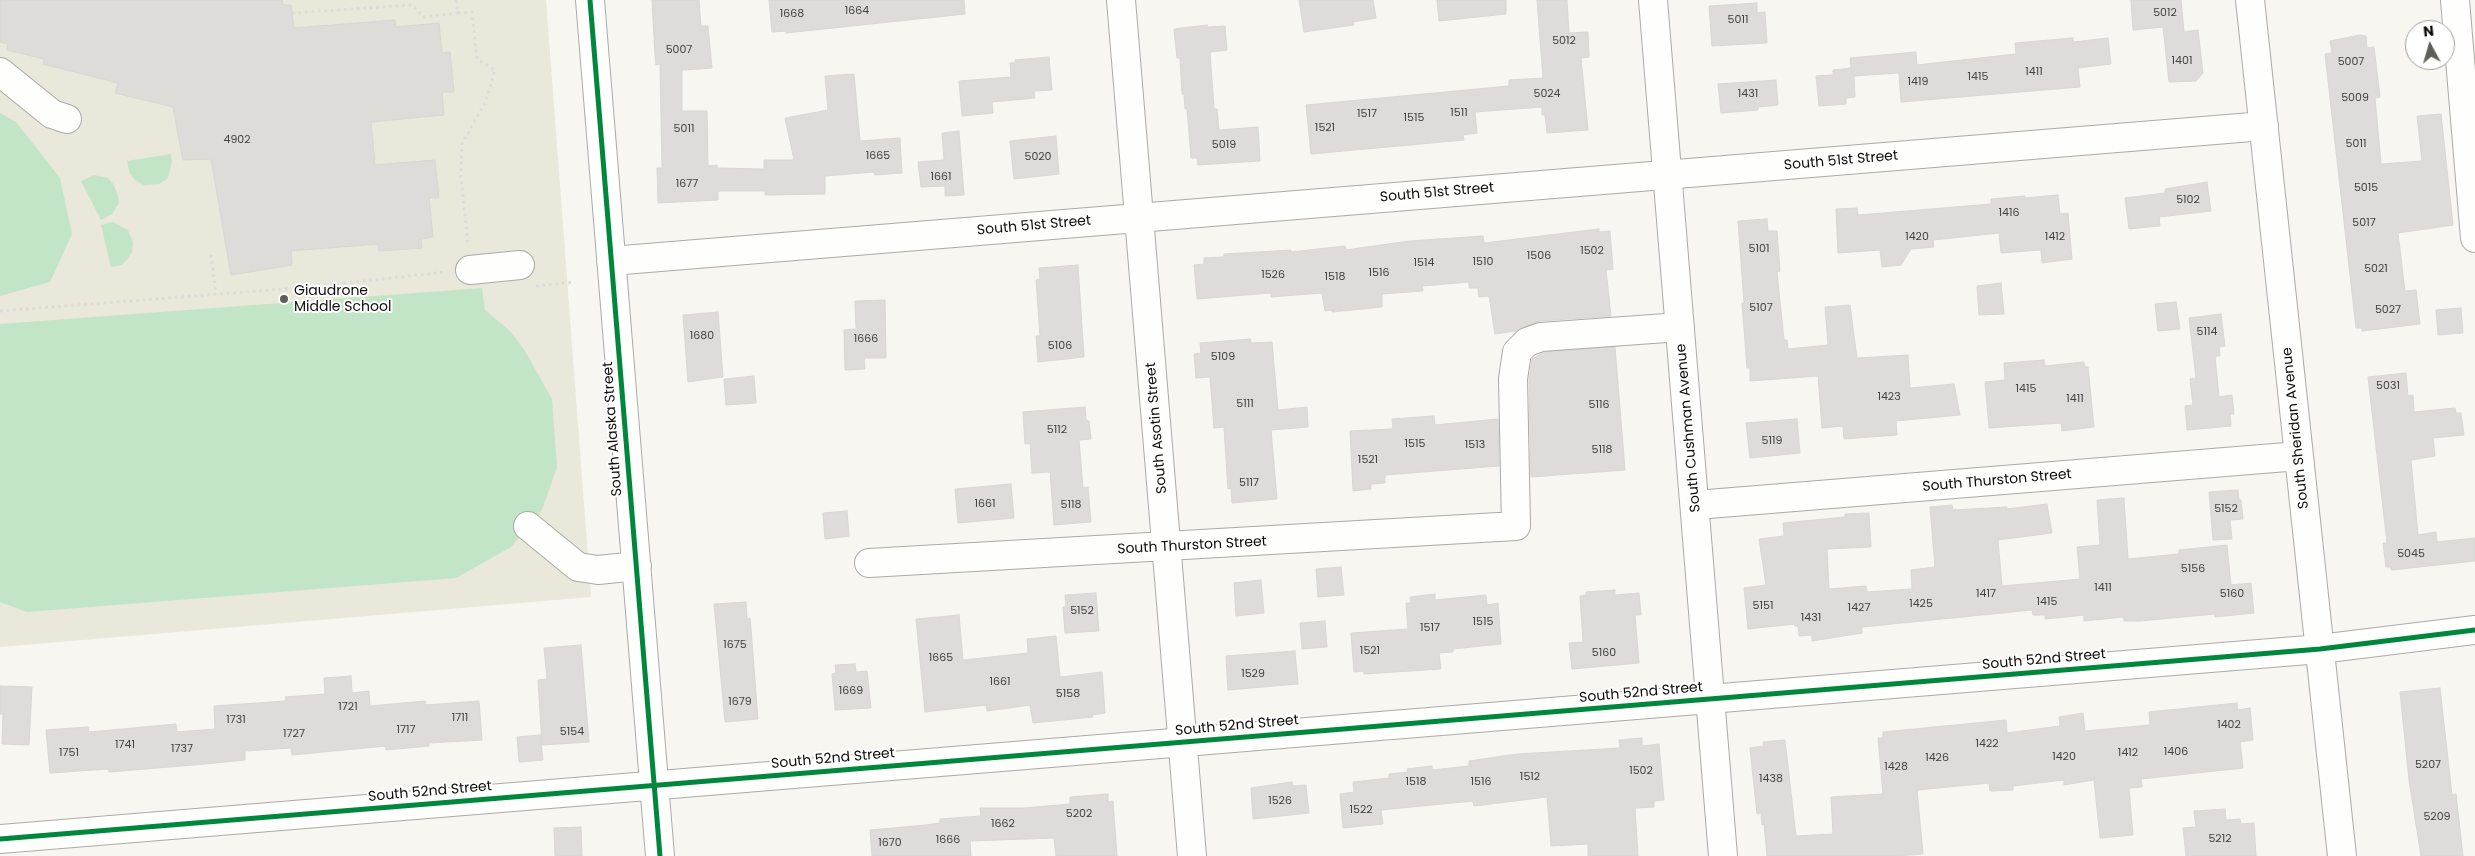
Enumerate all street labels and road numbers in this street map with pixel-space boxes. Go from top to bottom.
street label: South 51st Street [1783,148,1899,174]
street label: South 51st Street [1379,180,1495,206]
street label: South 51st Street [976,213,1092,239]
street label: South Cushman Avenue [1673,343,1705,513]
street label: South Sheridan Avenue [2279,346,2313,510]
street label: South Alaska Street [600,361,626,497]
street label: South Asotin Street [1143,362,1171,494]
street label: South Thurston Street [1922,466,2072,496]
street label: South Thurston Street [1117,534,1267,558]
street label: South 52nd Street [1982,646,2106,674]
street label: South 52nd Street [1579,679,1703,707]
street label: South 52nd Street [1175,712,1299,740]
street label: South 52nd Street [771,745,895,773]
street label: South 52nd Street [368,778,492,806]

